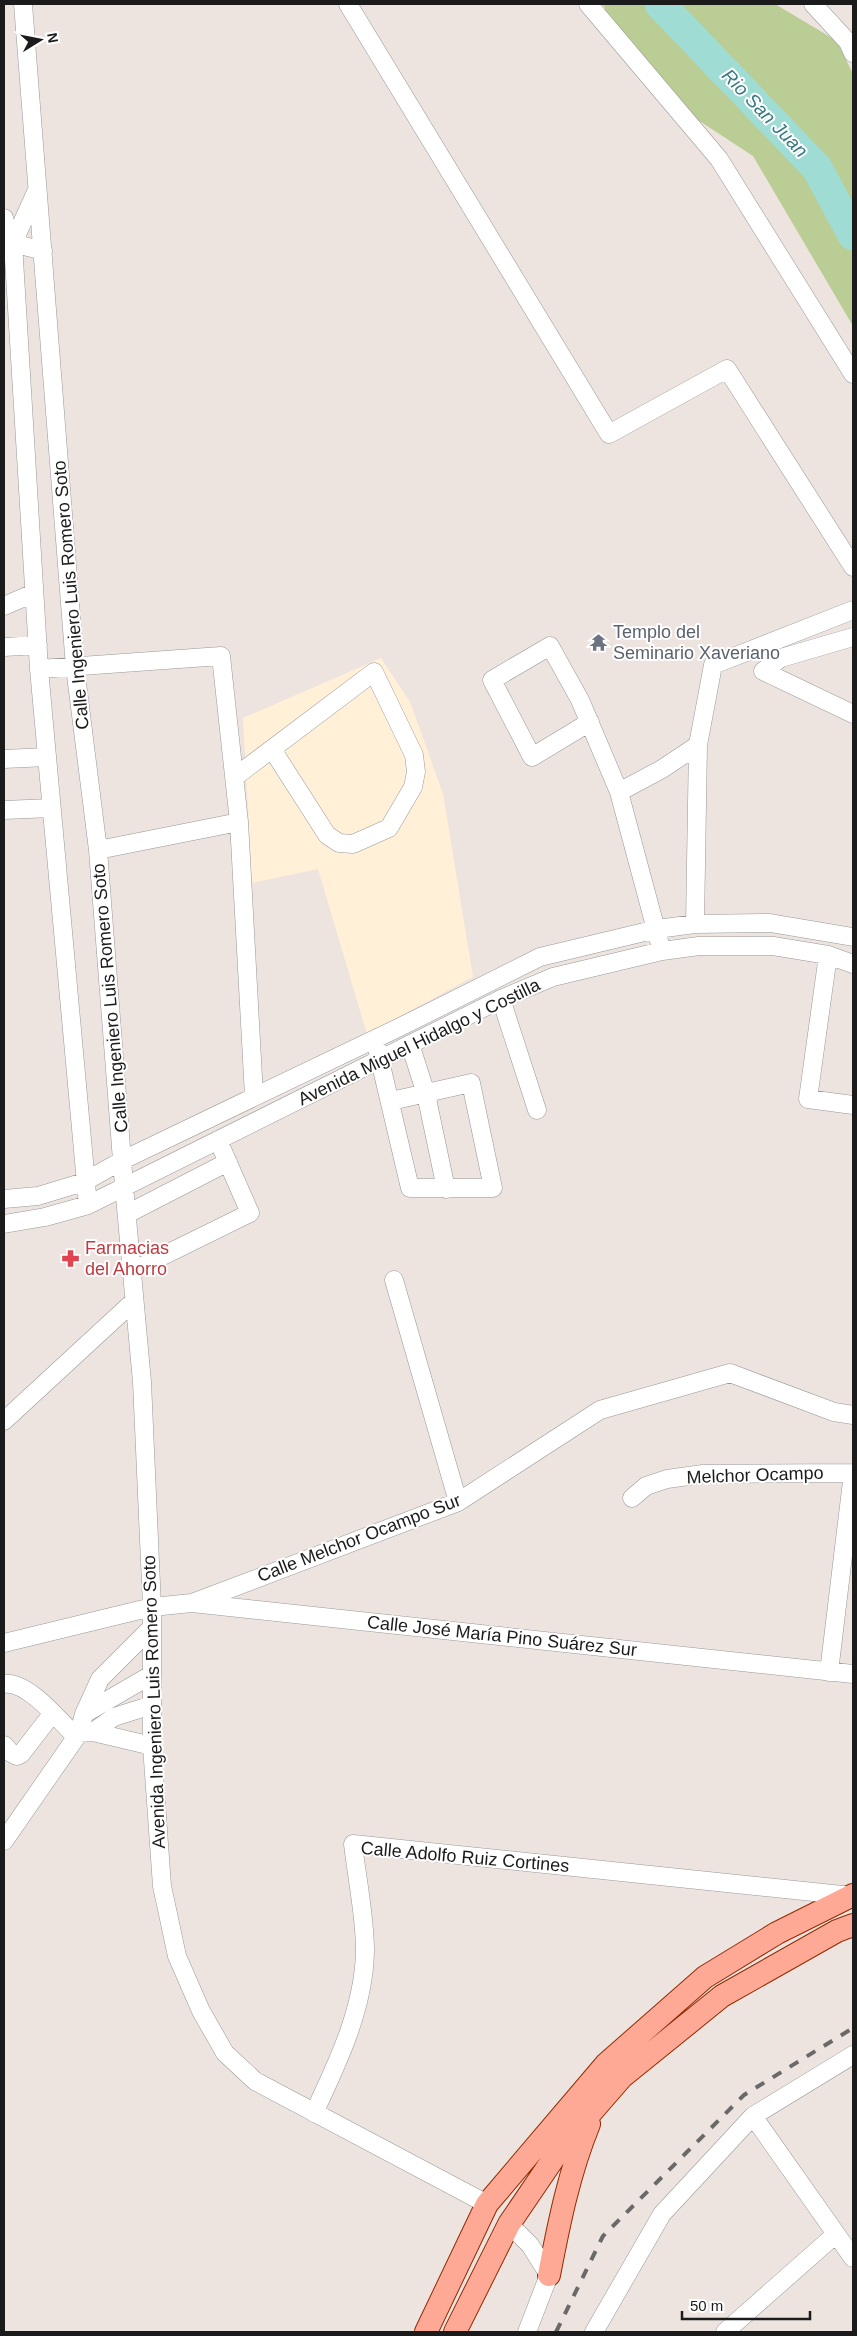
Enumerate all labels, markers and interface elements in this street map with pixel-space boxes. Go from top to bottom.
north arrow [15,15,65,65]
text: N [44,31,62,44]
water label: Rio San Juan [718,65,812,161]
street label: Calle Ingeniero Luis Romero Soto [49,460,93,730]
place label: Templo del Seminario Xaveriano [613,622,780,663]
temple icon: Templo del Seminario Xaveriano [589,632,609,652]
street label: Calle Ingeniero Luis Romero Soto [88,863,132,1133]
street label: Avenida Miguel Hidalgo y Costilla [295,974,544,1109]
place label: Farmacias del Ahorro [85,1238,169,1279]
pharmacy icon: Farmacias del Ahorro [61,1248,81,1268]
street label: Melchor Ocampo [686,1463,824,1487]
street label: Calle Melchor Ocampo Sur [255,1490,463,1586]
street label: Avenida Ingeniero Luis Romero Soto [139,1555,169,1849]
street label: Calle José María Pino Suárez Sur [366,1612,638,1660]
street label: Calle Adolfo Ruiz Cortines [360,1838,570,1876]
scale bar [682,2288,810,2320]
text: 50 m [690,2297,723,2314]

